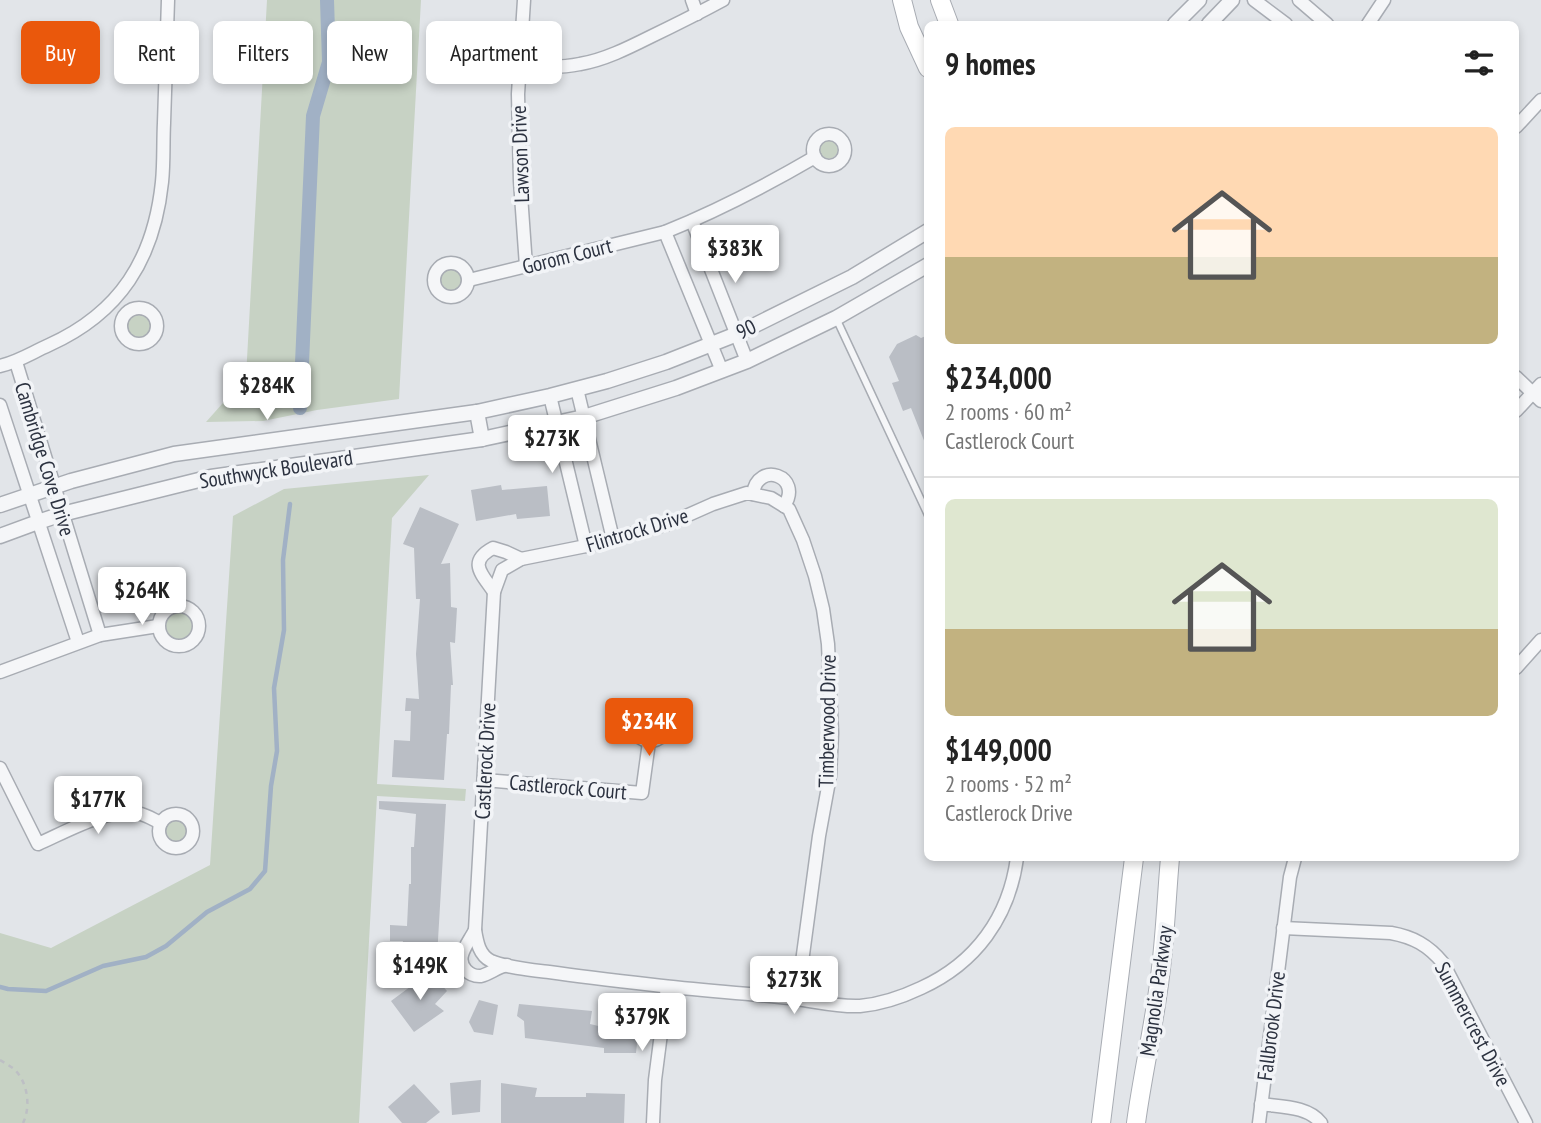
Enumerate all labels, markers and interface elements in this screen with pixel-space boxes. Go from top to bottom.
chip: Buy [21,21,100,84]
chip: Rent [114,21,199,84]
chip: Filters [213,21,313,84]
chip: New [327,21,412,84]
chip: Apartment [426,21,562,84]
text: 9 homes [945,44,1036,83]
icon: filters [1460,44,1498,82]
street label: Lawson Drive [505,105,535,203]
icon: home [1159,172,1285,298]
pin: $383K [686,226,784,285]
street label: Gorom Court [519,232,615,280]
text: $383K [707,233,763,262]
street label: 90 [732,313,760,345]
text: $234,000 [945,358,1052,397]
pin: $284K [218,362,316,422]
text: $284K [239,370,295,399]
street label: Cambridge Cove Drive [9,379,81,539]
text: 2 rooms · 60 m² [945,397,1072,426]
pin: $273K [503,416,601,475]
text: $273K [524,423,580,452]
text: Castlerock Court [945,426,1074,455]
street label: Southwyck Boulevard [197,444,355,494]
street label: Flintrock Drive [583,502,691,558]
icon: home [1159,544,1285,670]
pin: $264K [93,568,191,627]
text: $264K [114,575,170,604]
street label: Timberwood Drive [812,654,842,788]
pin: $234K [600,698,698,758]
street label: Castlerock Drive [468,702,502,820]
text: $234K [621,706,677,735]
text: $149,000 [945,730,1052,769]
street label: Castlerock Court [508,768,628,806]
text: 2 rooms · 52 m² [945,769,1072,798]
pin: $177K [49,776,147,836]
text: $177K [70,784,126,813]
text: Castlerock Drive [945,798,1073,827]
street label: Magnolia Parkway [1133,924,1179,1058]
pin: $149K [371,942,469,1002]
text: $149K [392,950,448,979]
pin: $273K [745,956,843,1016]
street label: Summercrest Drive [1429,957,1517,1091]
text: $273K [766,964,822,993]
street label: Fallbrook Drive [1251,970,1291,1082]
pin: $379K [593,993,691,1053]
text: $379K [614,1001,670,1030]

